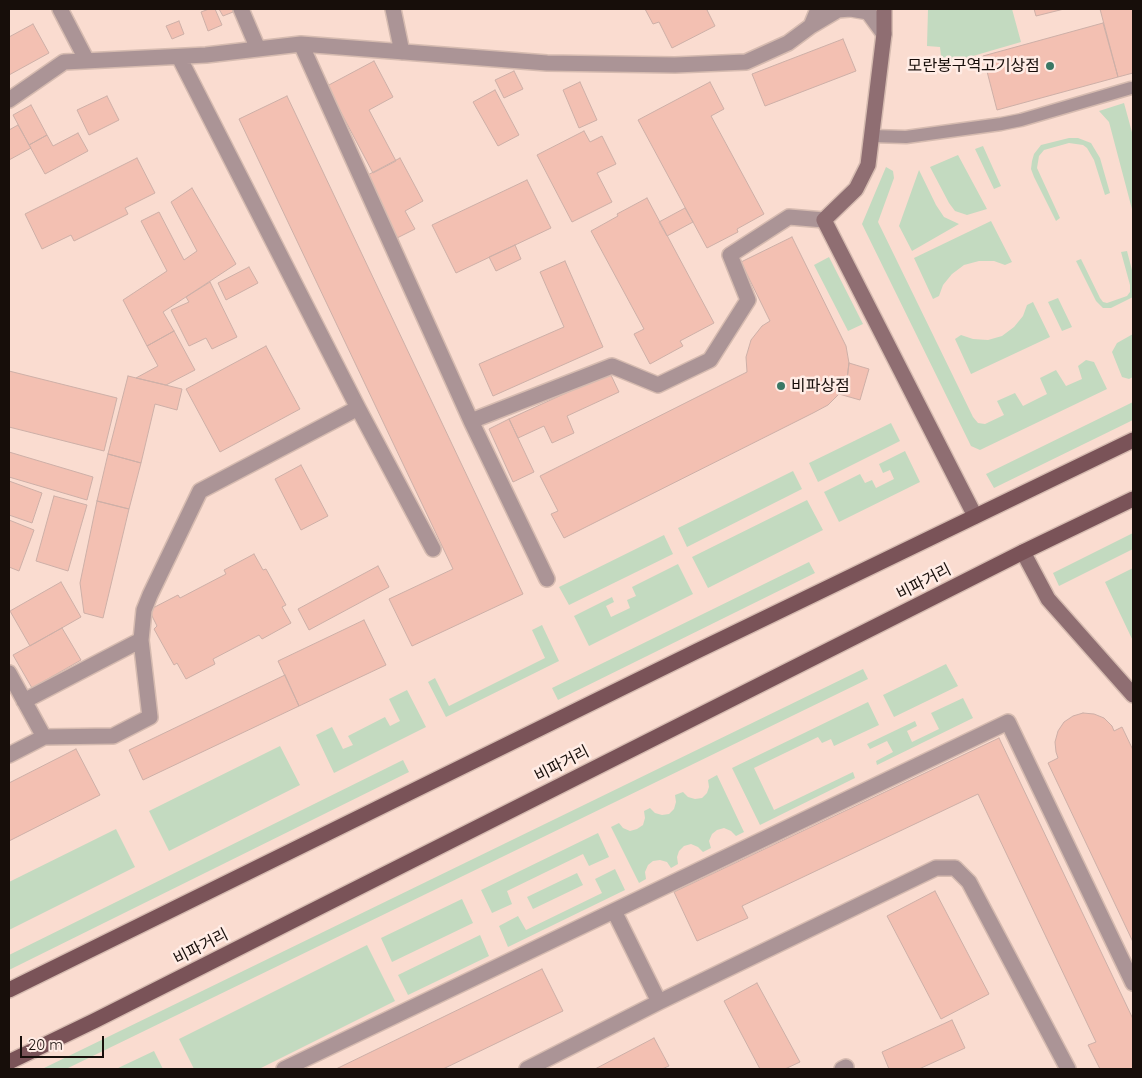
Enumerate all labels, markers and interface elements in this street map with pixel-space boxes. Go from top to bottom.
place label: 모란봉구역고기상점 [908,56,1040,76]
marker: 모란봉구역고기상점 [1044,60,1056,72]
place label: 비파상점 [791,376,850,396]
marker: 비파상점 [775,380,787,392]
street label: 비파거리 [893,560,955,604]
street label: 비파거리 [531,742,593,786]
street label: 비파거리 [170,925,232,969]
scale bar [22,1026,106,1058]
text: 20 m [28,1035,63,1054]

